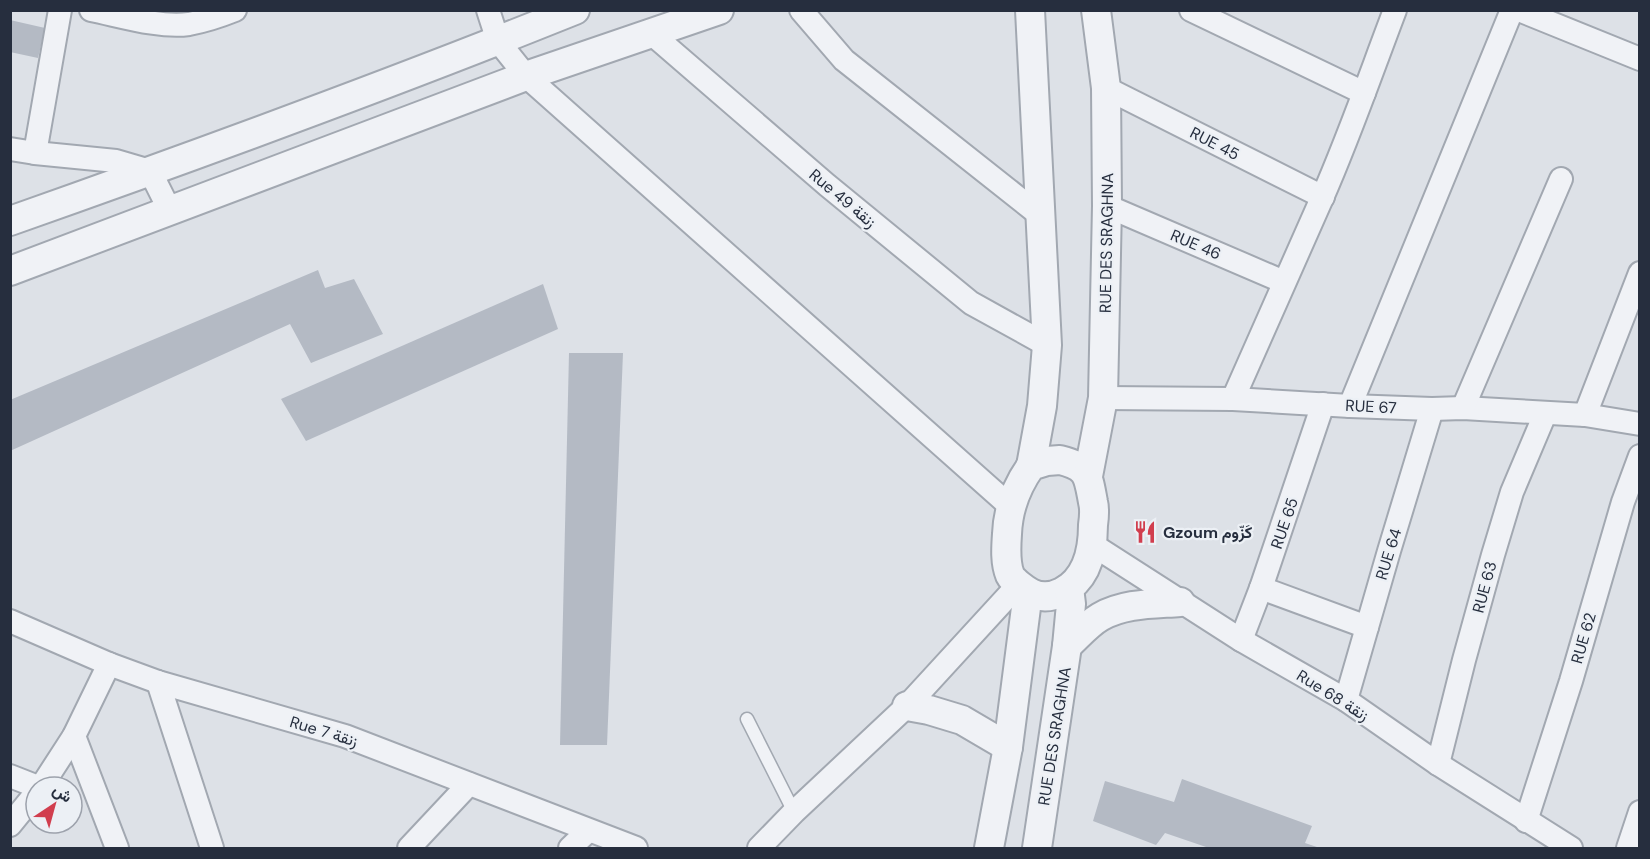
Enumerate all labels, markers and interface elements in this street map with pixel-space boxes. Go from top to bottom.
street label: RUE 45 [1186,122,1243,165]
street label: Rue 49 زنقة [805,164,881,233]
street label: RUE DES SRAGHNA [1095,172,1118,313]
street label: RUE 46 [1167,224,1224,264]
street label: RUE 67 [1345,395,1397,418]
street label: RUE 65 [1266,495,1303,552]
restaurant icon: Gzoum كَزّوم [1132,519,1158,545]
place label: Gzoum كَزّوم [1163,522,1252,543]
street label: RUE 64 [1371,525,1406,583]
street label: RUE 63 [1468,559,1501,615]
street label: RUE 62 [1566,610,1601,666]
street label: RUE DES SRAGHNA [1033,665,1076,807]
street label: Rue 68 زنقة [1293,665,1373,726]
street label: Rue 7 زنقة [287,711,360,752]
north arrow [24,775,84,835]
text: ش [49,779,76,807]

